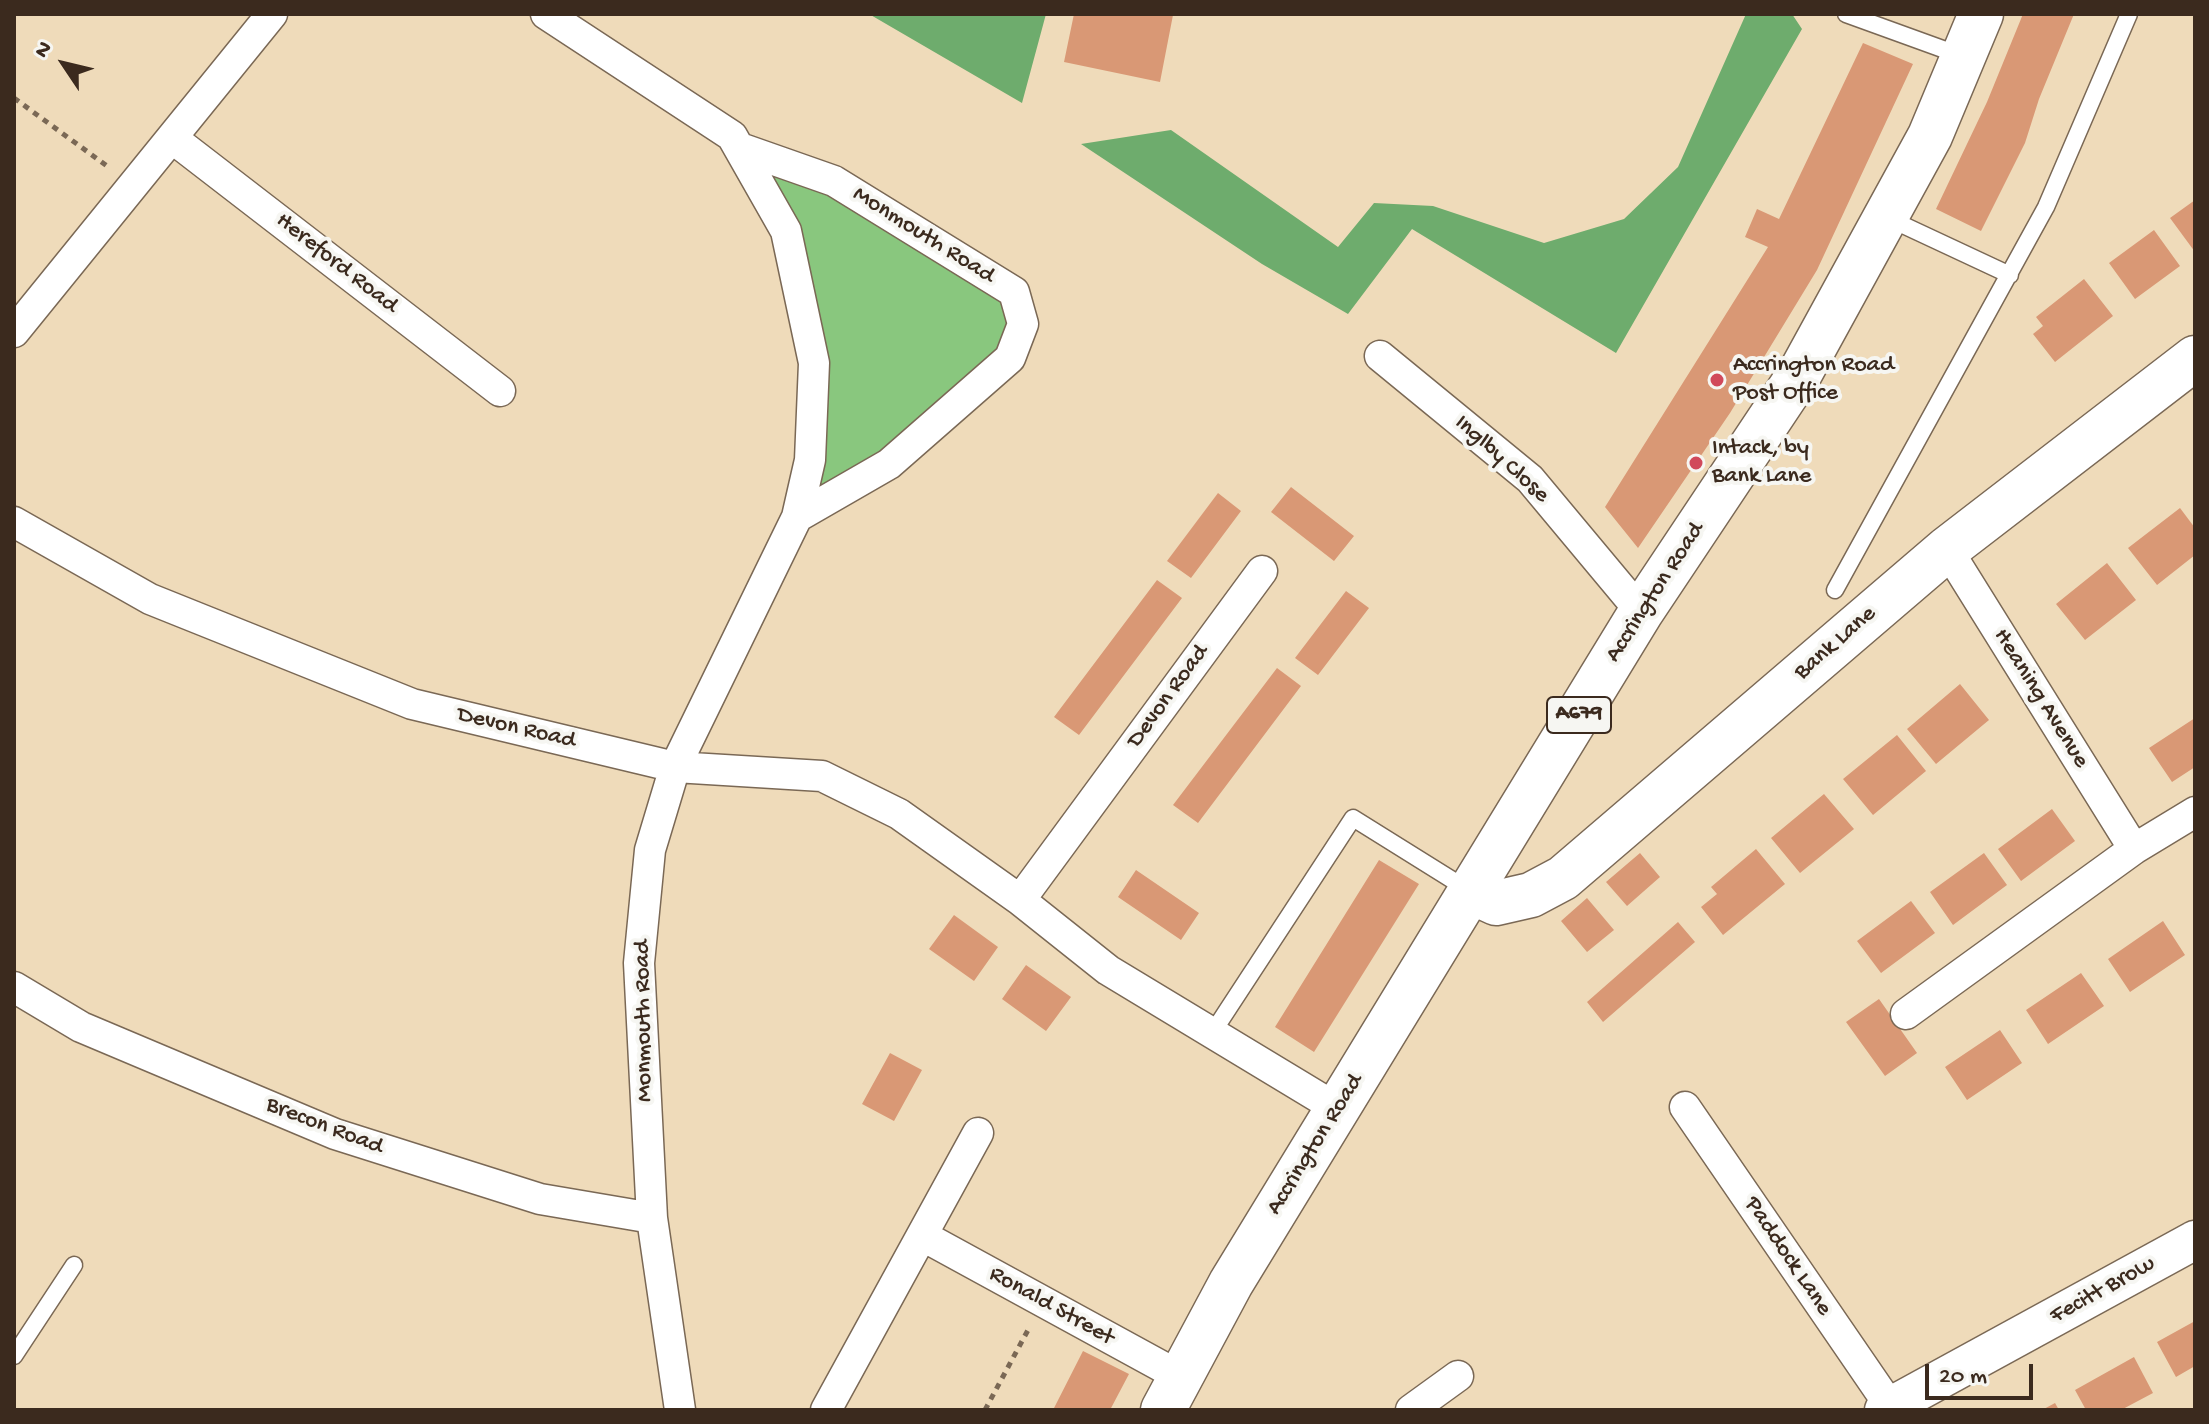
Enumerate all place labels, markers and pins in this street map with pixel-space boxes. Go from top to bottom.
place label: Accrington Road Post Office [1733,352,1894,408]
marker: Accrington Road Post Office [1708,371,1726,389]
place label: Intack, by Bank Lane [1712,435,1811,491]
marker: Intack, by Bank Lane [1687,454,1705,472]

